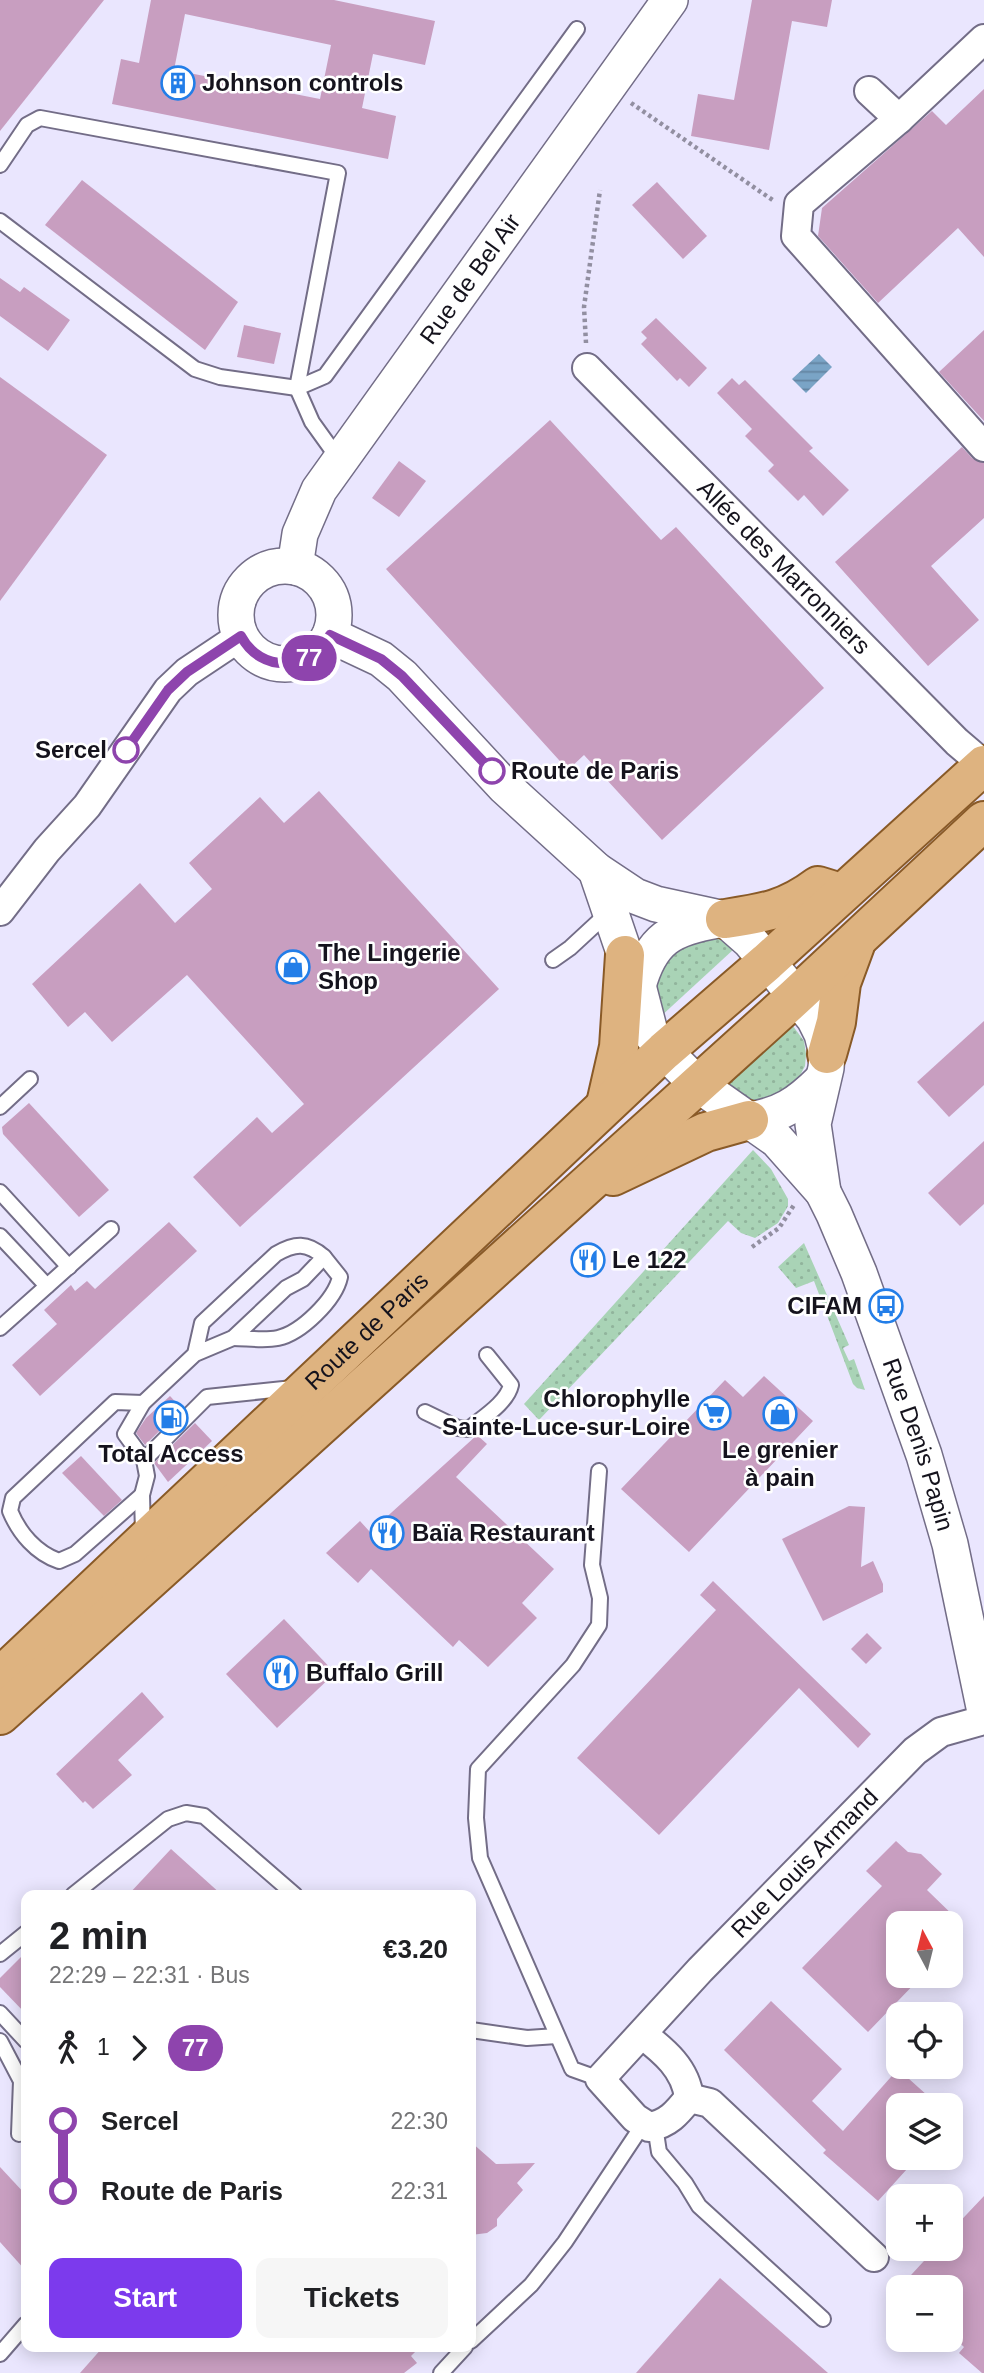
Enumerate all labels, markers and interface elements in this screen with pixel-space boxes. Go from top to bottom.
building icon: Johnson controls [159,64,197,102]
place label: Johnson controls [202,69,403,96]
street label: Rue de Bel Air [414,208,526,349]
street label: Allée des Marronniers [693,474,876,659]
line badge: 77 [278,635,340,681]
text: 77 [296,644,322,671]
place label: Sercel [35,736,107,763]
marker: Sercel [113,737,139,763]
place label: Route de Paris [511,757,679,784]
marker: Route de Paris [479,758,505,784]
place label: The Lingerie Shop [318,939,461,994]
shop icon: The Lingerie Shop [274,948,312,986]
restaurant icon: Le 122 [569,1241,607,1279]
place label: Le 122 [612,1246,687,1273]
street label: Route de Paris [299,1267,433,1395]
bus stop icon: CIFAM [867,1287,905,1325]
place label: CIFAM [787,1292,862,1319]
street label: Rue Denis Papin [878,1354,959,1534]
place label: Chlorophylle Sainte-Luce-sur-Loire [442,1385,690,1440]
supermarket icon: Chlorophylle Sainte-Luce-sur-Loire [695,1394,733,1432]
shop icon: Le grenier à pain [761,1395,799,1433]
fuel station icon: Total Access [152,1399,190,1437]
place label: Le grenier à pain [722,1436,838,1491]
place label: Total Access [98,1440,244,1467]
restaurant icon: Baïa Restaurant [368,1514,406,1552]
place label: Baïa Restaurant [412,1519,595,1546]
restaurant icon: Buffalo Grill [262,1654,300,1692]
place label: Buffalo Grill [306,1659,443,1686]
street label: Rue Louis Armand [725,1783,883,1943]
north arrow [886,1911,962,1988]
map controls [886,1911,963,2352]
text: 2 min [49,1915,148,1957]
text: €3.20 [383,1934,448,1964]
text: 22:29 – 22:31 · Bus [49,1962,250,1988]
button: locate [886,2002,963,2079]
icon: walk [49,2029,87,2067]
icon: forward [120,2029,158,2067]
text: 1 [97,2034,110,2060]
text: 77 [182,2034,209,2061]
button: layers [886,2093,963,2170]
text: Sercel [101,2106,179,2136]
text: 22:30 [390,2108,448,2134]
text: Route de Paris [101,2176,283,2206]
text: 22:31 [390,2178,448,2204]
button: + [886,2184,963,2261]
button: Start [49,2258,242,2338]
button: Tickets [256,2258,448,2338]
button: − [886,2275,963,2352]

